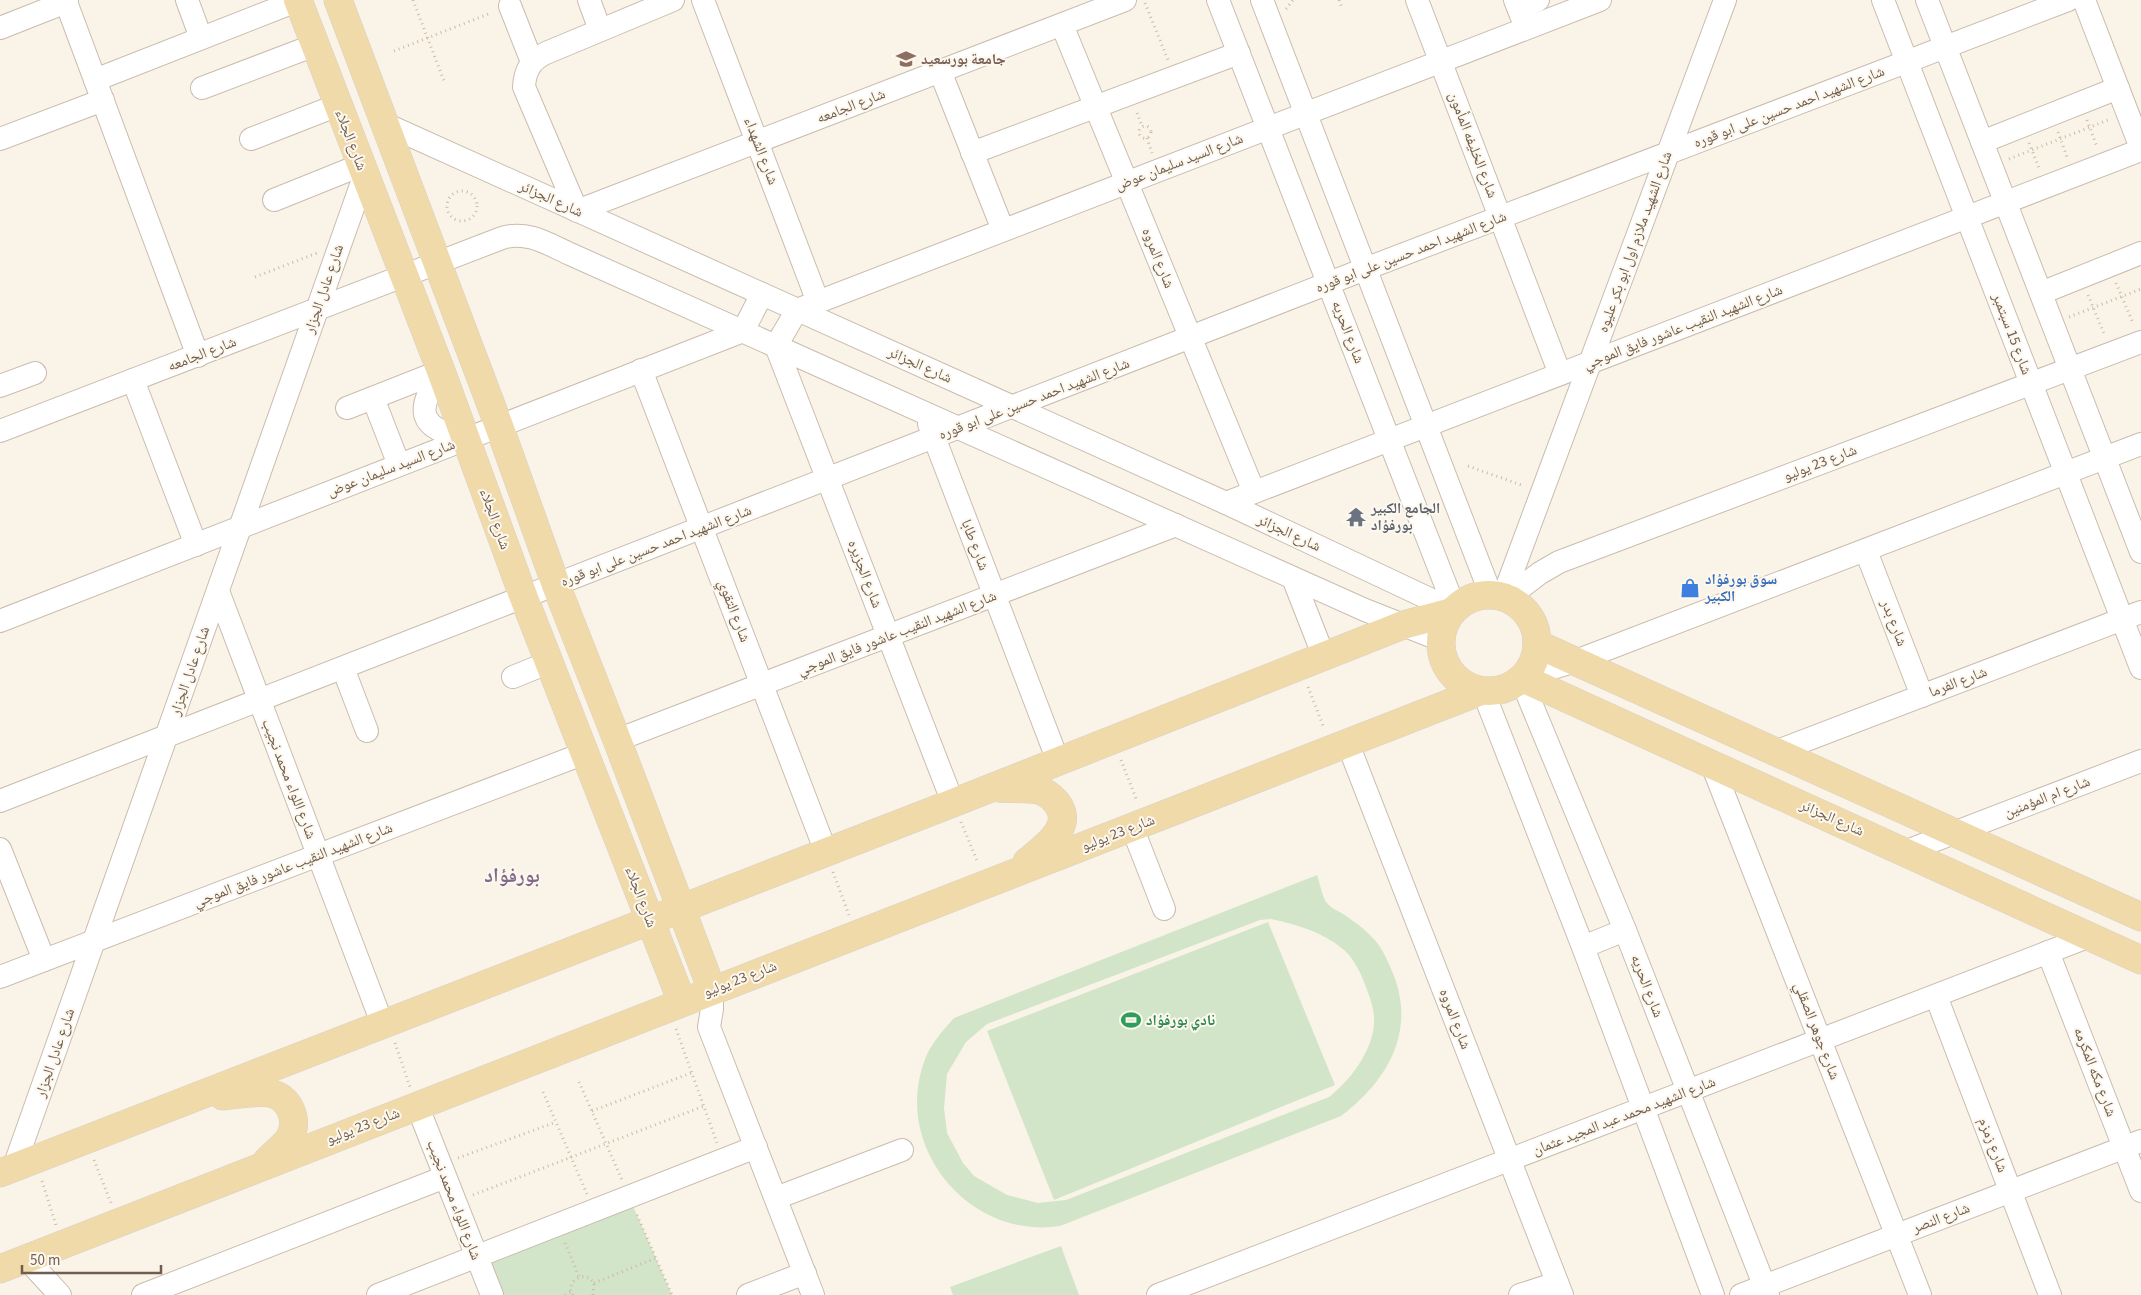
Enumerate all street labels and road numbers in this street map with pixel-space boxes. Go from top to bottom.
street label: شارع الشهيد احمد حسين على ابو قوره [1690,61,1888,153]
street label: شارع الجامعه [814,83,888,129]
street label: شارع الخليفه المأمون [1443,89,1503,201]
street label: شارع الجلاء [330,106,372,174]
street label: شارع الشهداء [738,114,784,188]
street label: شارع السيد سليمان عوض [1112,128,1246,196]
street label: شارع الشهيد ملازم اول ابو بكر عليوه [1592,148,1678,336]
street label: شارع الجزائر [515,175,586,222]
street label: شارع الشهيد احمد حسين على ابو قوره [1312,206,1510,298]
street label: شارع المروه [1136,225,1180,292]
street label: شارع عادل الجزار [299,241,349,337]
street label: شارع الشهيد النقيب عاشور فايق الموجي [1580,279,1786,376]
street label: شارع 15 سبتمبر [1986,289,2037,378]
street label: شارع الحريه [1326,297,1370,367]
street label: شارع الجامعه [165,331,239,377]
street label: شارع الجزائر [884,341,955,388]
street label: شارع الشهيد احمد حسين على ابو قوره [935,353,1133,445]
street label: شارع السيد سليمان عوض [324,434,458,502]
street label: شارع 23 يوليو [1780,439,1860,487]
street label: شارع الجلاء [474,485,516,553]
street label: شارع الشهيد احمد حسين على ابو قوره [557,500,755,592]
street label: شارع الجزائر [1253,509,1324,557]
street label: شارع طابا [956,516,994,574]
street label: شارع الجزيره [842,537,888,611]
street label: شارع التقوي [712,577,756,646]
street label: شارع الشهيد النقيب عاشور فايق الموجي [794,585,1000,682]
street label: شارع بدر [1875,596,1913,650]
street label: شارع عادل الجزار [165,623,215,719]
street label: شارع الفرما [1926,661,1990,703]
street label: شارع اللواء محمد نجيب [256,716,322,842]
street label: شارع ام المؤمنين [2001,771,2093,823]
street label: شارع الجزائر [1796,794,1867,841]
street label: شارع 23 يوليو [1078,809,1158,857]
street label: شارع الشهيد النقيب عاشور فايق الموجي [190,817,396,914]
street label: شارع الجلاء [620,863,662,931]
street label: شارع الحريه [1625,951,1669,1021]
street label: شارع 23 يوليو [700,955,780,1003]
street label: شارع جوهر الصقلي [1788,979,1845,1083]
street label: شارع المروه [1434,986,1476,1053]
street label: شارع عادل الجزار [30,1005,80,1101]
street label: شارع مكه المكرمه [2068,1024,2122,1120]
street label: شارع الشهيد محمد عبد المجيد عثمان [1529,1071,1719,1161]
street label: شارع 23 يوليو [323,1102,403,1150]
street label: شارع زمزم [1973,1114,2013,1176]
street label: شارع اللواء محمد نجيب [421,1137,487,1263]
street label: شارع النصر [1908,1197,1973,1239]

